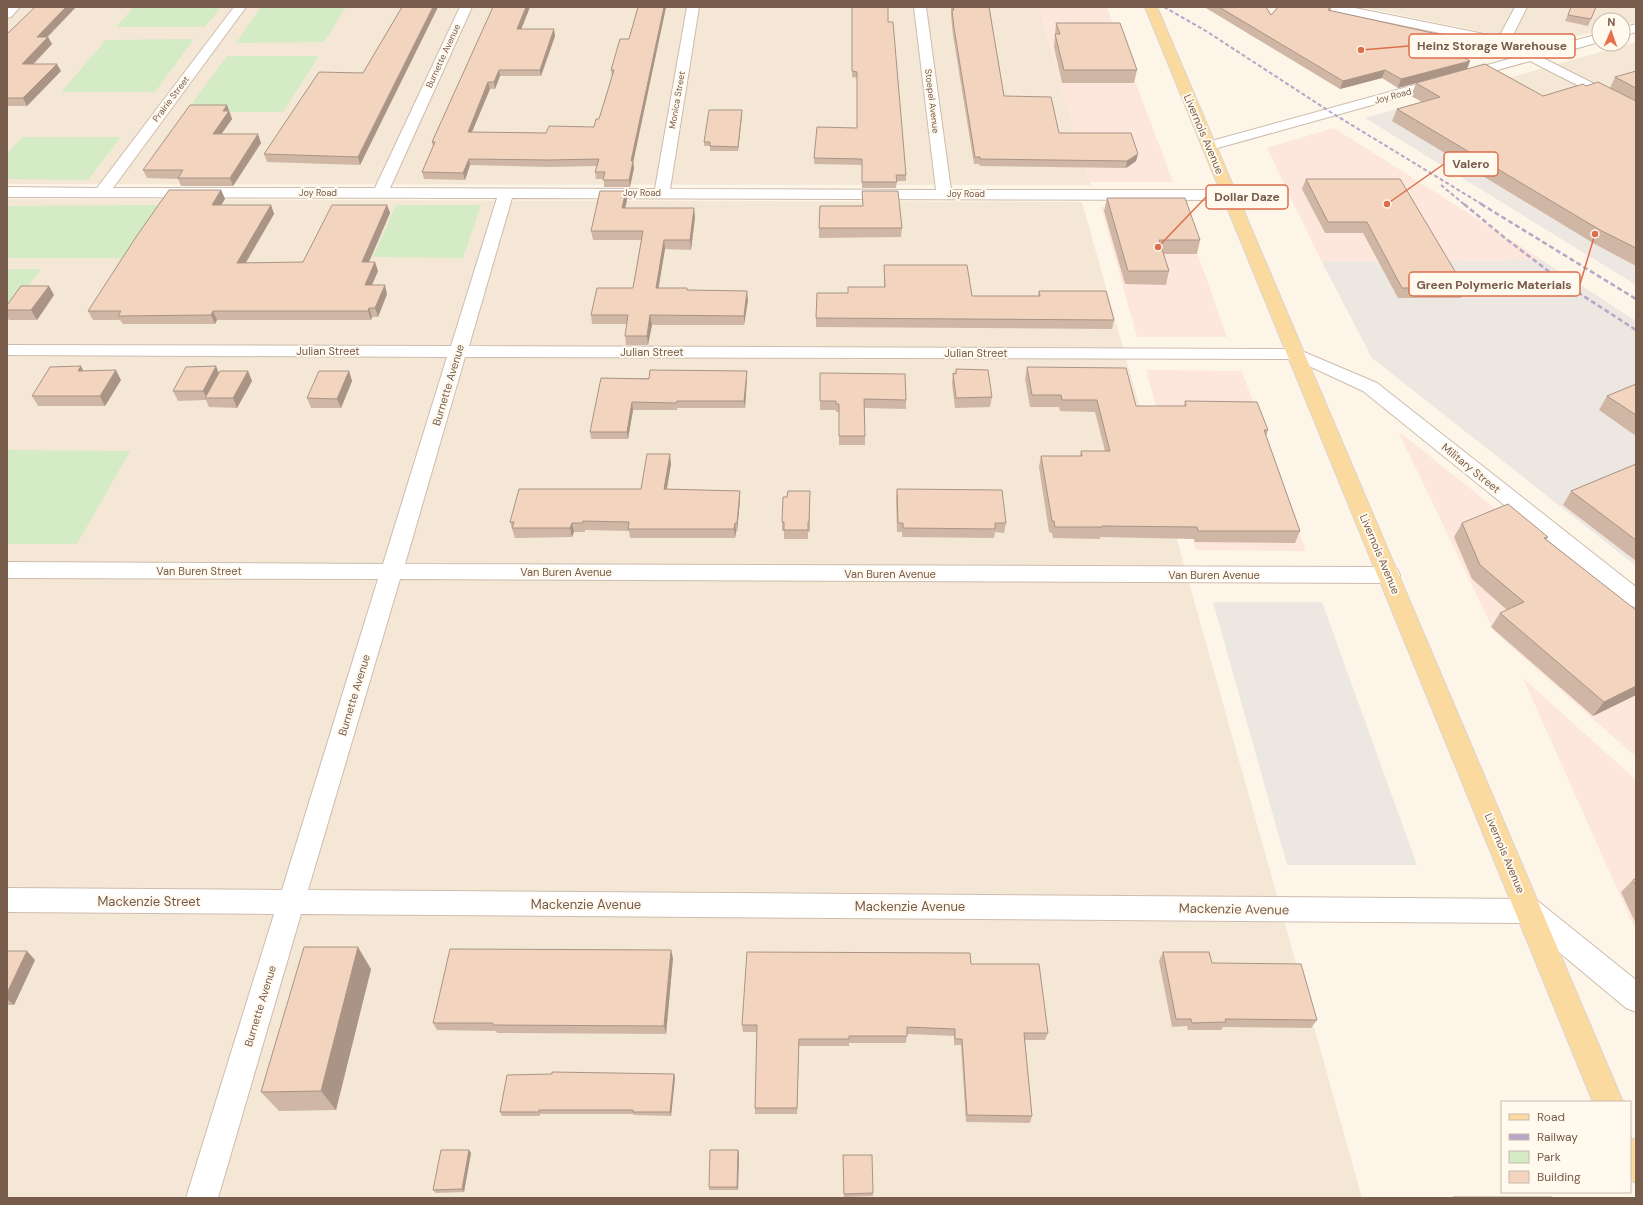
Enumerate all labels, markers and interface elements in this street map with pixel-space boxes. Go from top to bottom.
north arrow [1591,12,1631,52]
text: N [1607,15,1616,29]
street label: Burnette Avenue [423,22,463,90]
callout: Heinz Storage Warehouse [1409,34,1575,58]
text: Heinz Storage Warehouse [1417,38,1567,54]
street label: Stoepel Avenue [922,68,942,134]
street label: Monica Street [666,70,688,130]
street label: Prairie Street [150,73,192,124]
street label: Joy Road [1373,85,1413,107]
street label: Livernois Avenue [1181,92,1227,176]
callout: Valero [1444,152,1498,176]
text: Valero [1452,156,1490,172]
callout: Dollar Daze [1206,185,1288,209]
street label: Joy Road [299,187,337,199]
street label: Joy Road [623,187,661,199]
street label: Joy Road [947,188,985,200]
text: Dollar Daze [1214,189,1280,205]
callout: Green Polymeric Materials [1409,272,1580,296]
text: Green Polymeric Materials [1416,277,1572,293]
street label: Burnette Avenue [429,343,467,427]
street label: Julian Street [296,344,360,358]
street label: Julian Street [620,345,684,359]
street label: Julian Street [944,346,1008,360]
street label: Military Street [1439,440,1503,496]
street label: Livernois Avenue [1357,512,1403,596]
street label: Van Buren Street [156,564,242,578]
street label: Van Buren Avenue [520,565,612,579]
street label: Van Buren Avenue [844,567,936,581]
street label: Van Buren Avenue [1168,568,1260,582]
street label: Burnette Avenue [335,653,373,737]
street label: Livernois Avenue [1482,811,1528,895]
street label: Mackenzie Street [97,893,201,910]
street label: Mackenzie Avenue [531,896,641,913]
street label: Mackenzie Avenue [855,898,965,915]
street label: Mackenzie Avenue [1179,900,1289,918]
street label: Burnette Avenue [241,964,279,1048]
legend [1501,1101,1631,1193]
text: Road [1537,1109,1565,1125]
text: Railway [1537,1129,1578,1145]
text: Park [1537,1149,1561,1165]
text: Building [1537,1169,1581,1185]

